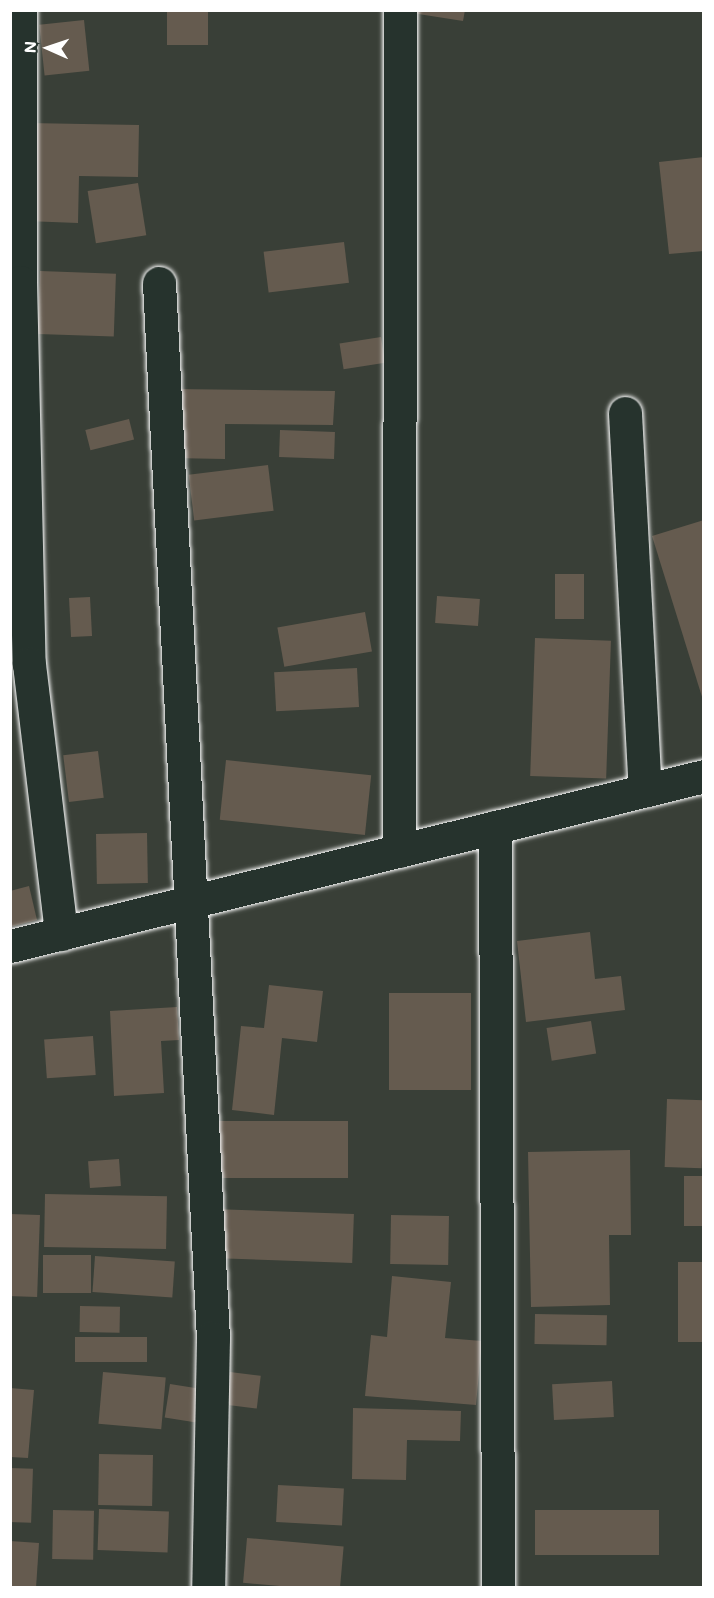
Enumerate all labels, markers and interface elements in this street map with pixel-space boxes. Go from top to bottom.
north arrow [18,18,78,78]
text: N [19,40,40,54]

